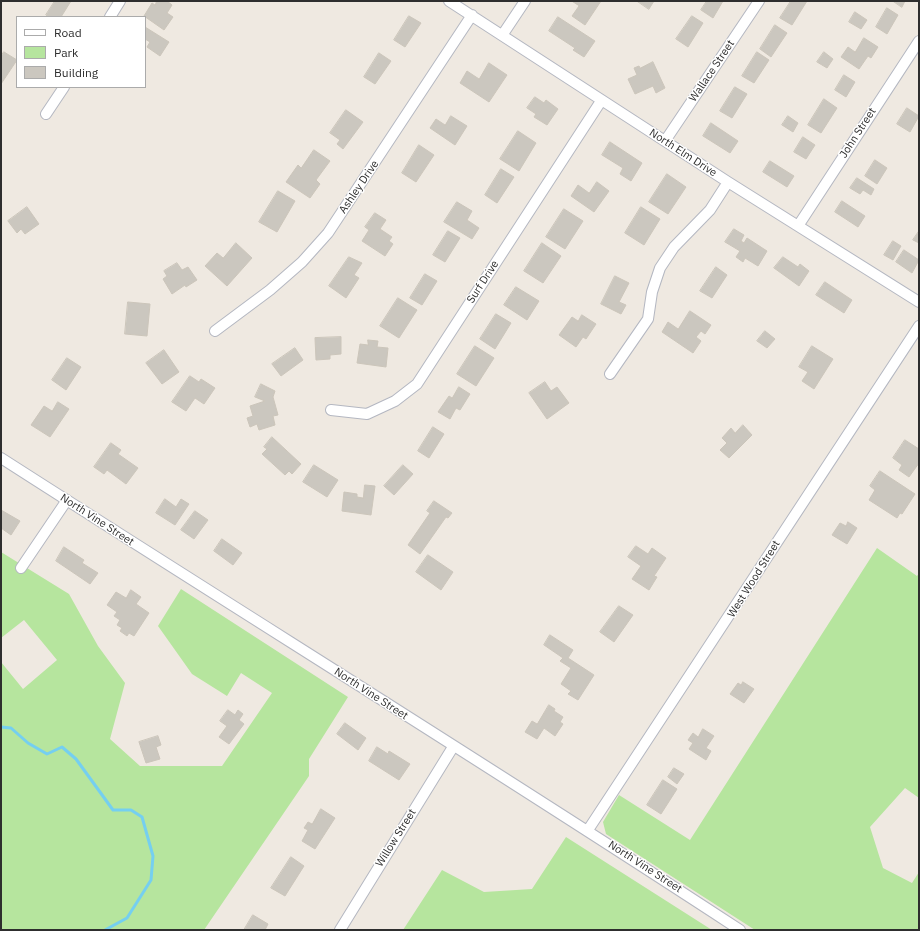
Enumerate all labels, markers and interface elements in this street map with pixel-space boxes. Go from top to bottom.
legend [16,16,146,88]
text: Road [54,25,82,40]
street label: Wallace Street [686,38,738,104]
text: Park [54,45,78,60]
text: Building [54,65,98,80]
street label: John Street [837,105,879,161]
street label: North Elm Drive [647,126,719,180]
street label: Ashley Drive [336,158,382,216]
street label: Surf Drive [464,258,502,306]
street label: North Vine Street [58,491,136,549]
street label: West Wood Street [725,538,783,620]
street label: North Vine Street [332,665,410,723]
street label: Willow Street [373,807,419,869]
street label: North Vine Street [606,838,684,896]

